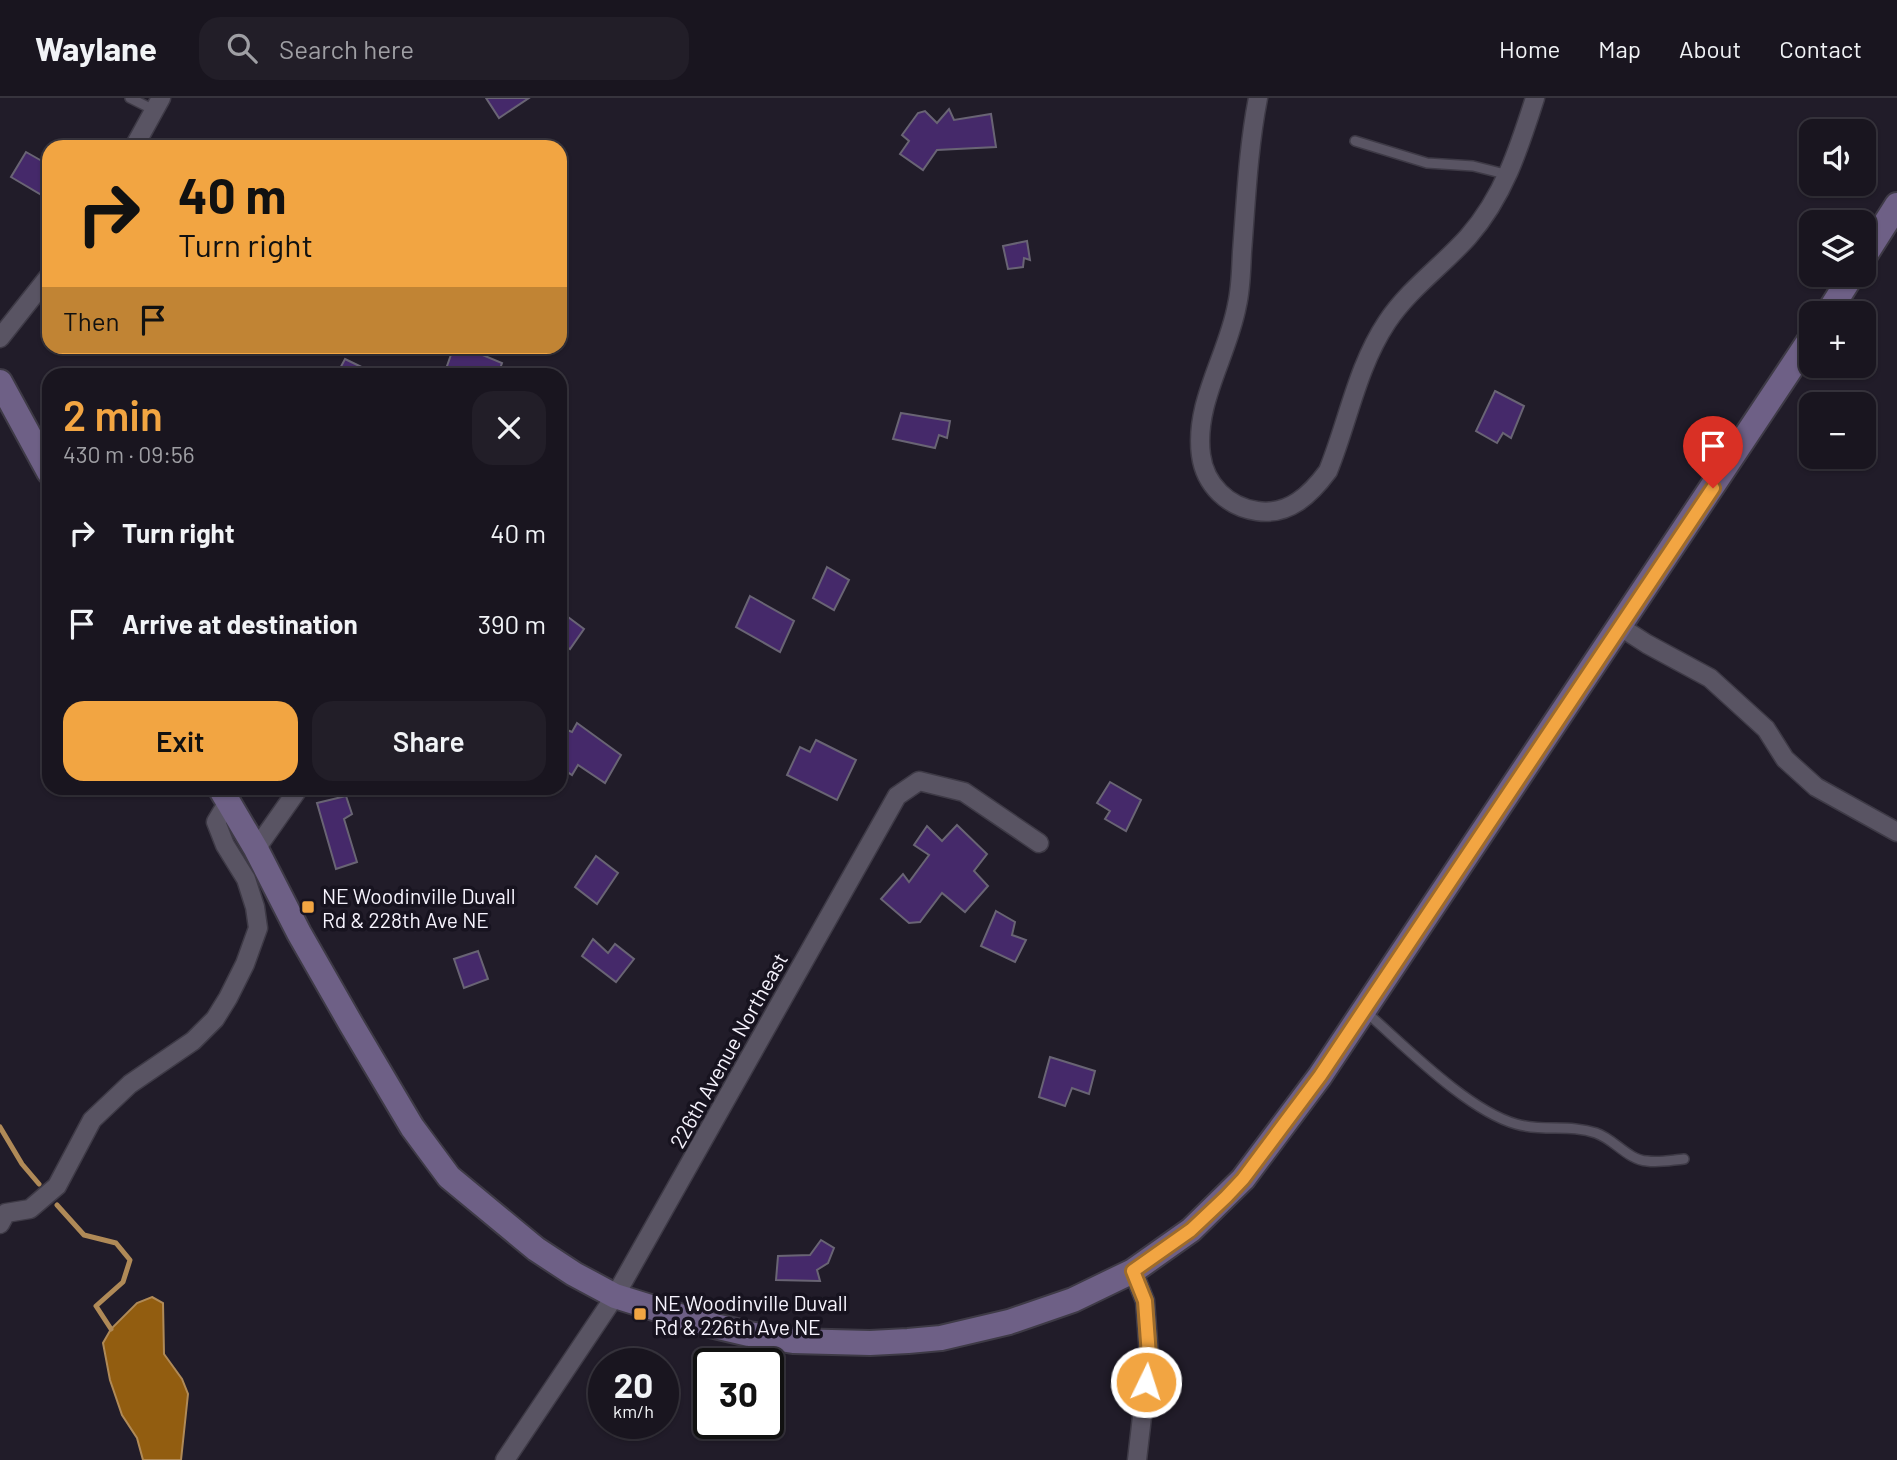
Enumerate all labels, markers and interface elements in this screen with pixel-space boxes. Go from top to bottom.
search box [199,17,689,80]
text: Waylane [35,28,157,68]
icon: search [223,29,261,67]
text: Search here [279,33,414,64]
text: Home [1499,34,1560,63]
text: Map [1598,34,1641,63]
text: About [1679,34,1741,63]
text: Contact [1779,34,1862,63]
map controls [1799,119,1876,469]
button: sound [1799,119,1876,196]
text: 40 m [178,165,286,224]
icon: right [63,168,154,259]
button: layers [1799,210,1876,287]
text: Turn right [178,225,313,263]
icon: arrive [134,301,172,339]
button: + [1799,301,1876,378]
text: Then [63,305,120,336]
text: 2 min [63,389,163,439]
button: close [472,391,546,465]
button: − [1799,392,1876,469]
pin [1683,416,1743,488]
icon: arrive [1694,427,1732,465]
text: 430 m · 09:56 [63,440,195,468]
icon: right [63,514,101,552]
text: Turn right [122,517,235,548]
text: 40 m [490,517,546,548]
icon: arrive [63,605,101,643]
text: Arrive at destination [122,608,358,639]
text: 390 m [478,608,546,639]
button: Exit [63,701,298,781]
button: Share [312,701,546,781]
place label: NE Woodinville Duvall Rd & 228th Ave NE [322,883,516,932]
marker: NE Woodinville Duvall Rd & 228th Ave NE [300,899,316,915]
street label: 226th Avenue Northeast [664,948,792,1152]
place label: NE Woodinville Duvall Rd & 226th Ave NE [654,1290,848,1339]
marker: NE Woodinville Duvall Rd & 226th Ave NE [632,1306,648,1322]
position arrow [1109,1345,1183,1419]
speed limit sign: 30 [693,1348,784,1439]
text: 20 [614,1363,653,1405]
text: km/h [613,1400,654,1422]

